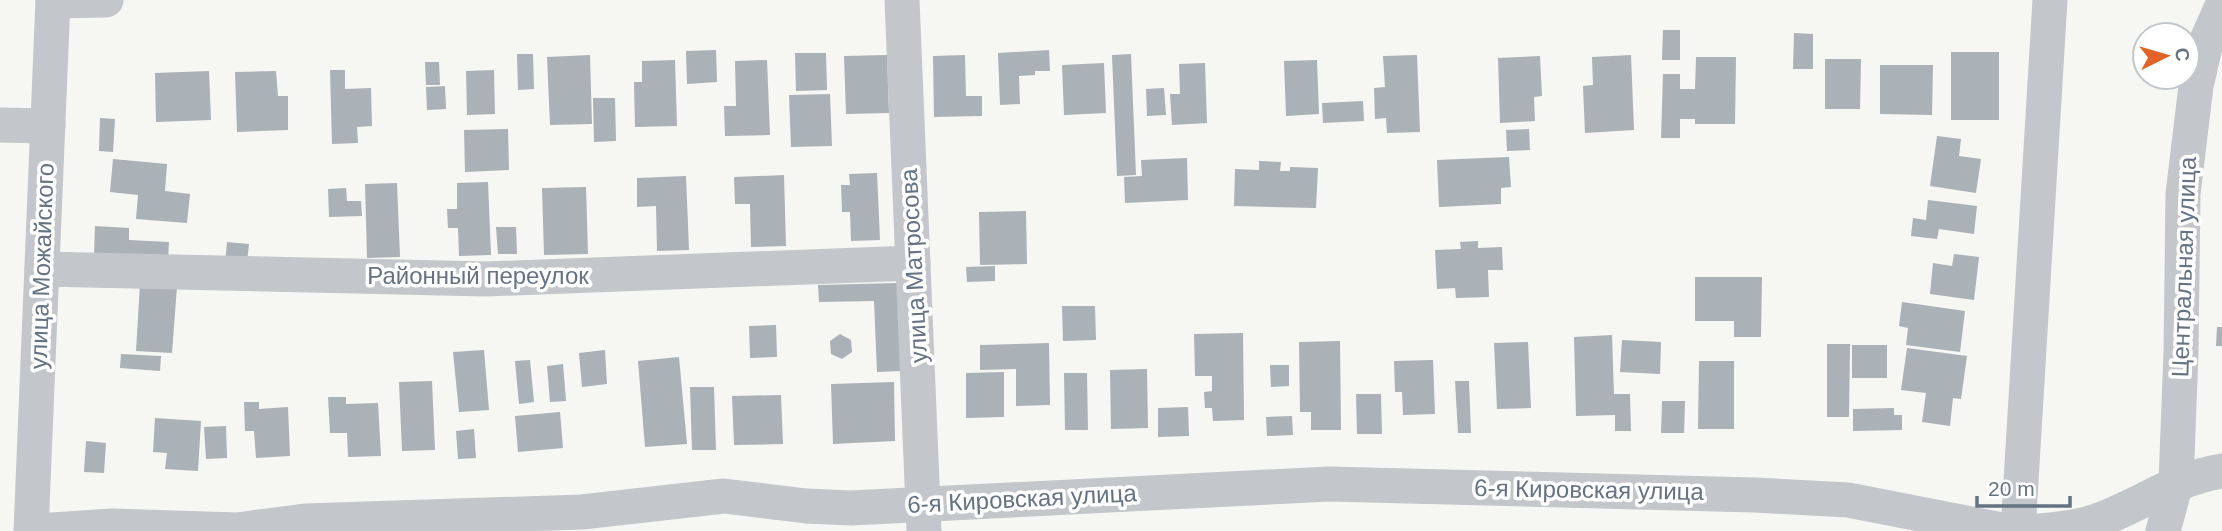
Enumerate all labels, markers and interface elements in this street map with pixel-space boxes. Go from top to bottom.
north arrow [2131,21,2201,91]
text: С [2171,47,2194,63]
street label: Центральная улица [2166,156,2201,378]
street label: улица Можайского [24,162,59,370]
street label: улица Матросова [895,167,932,364]
street label: Районный переулок [367,262,589,289]
scale bar [1977,464,2070,508]
street label: 6-я Кировская улица [1474,474,1705,505]
text: 20 m [1988,477,2035,500]
street label: 6-я Кировская улица [907,479,1138,518]

